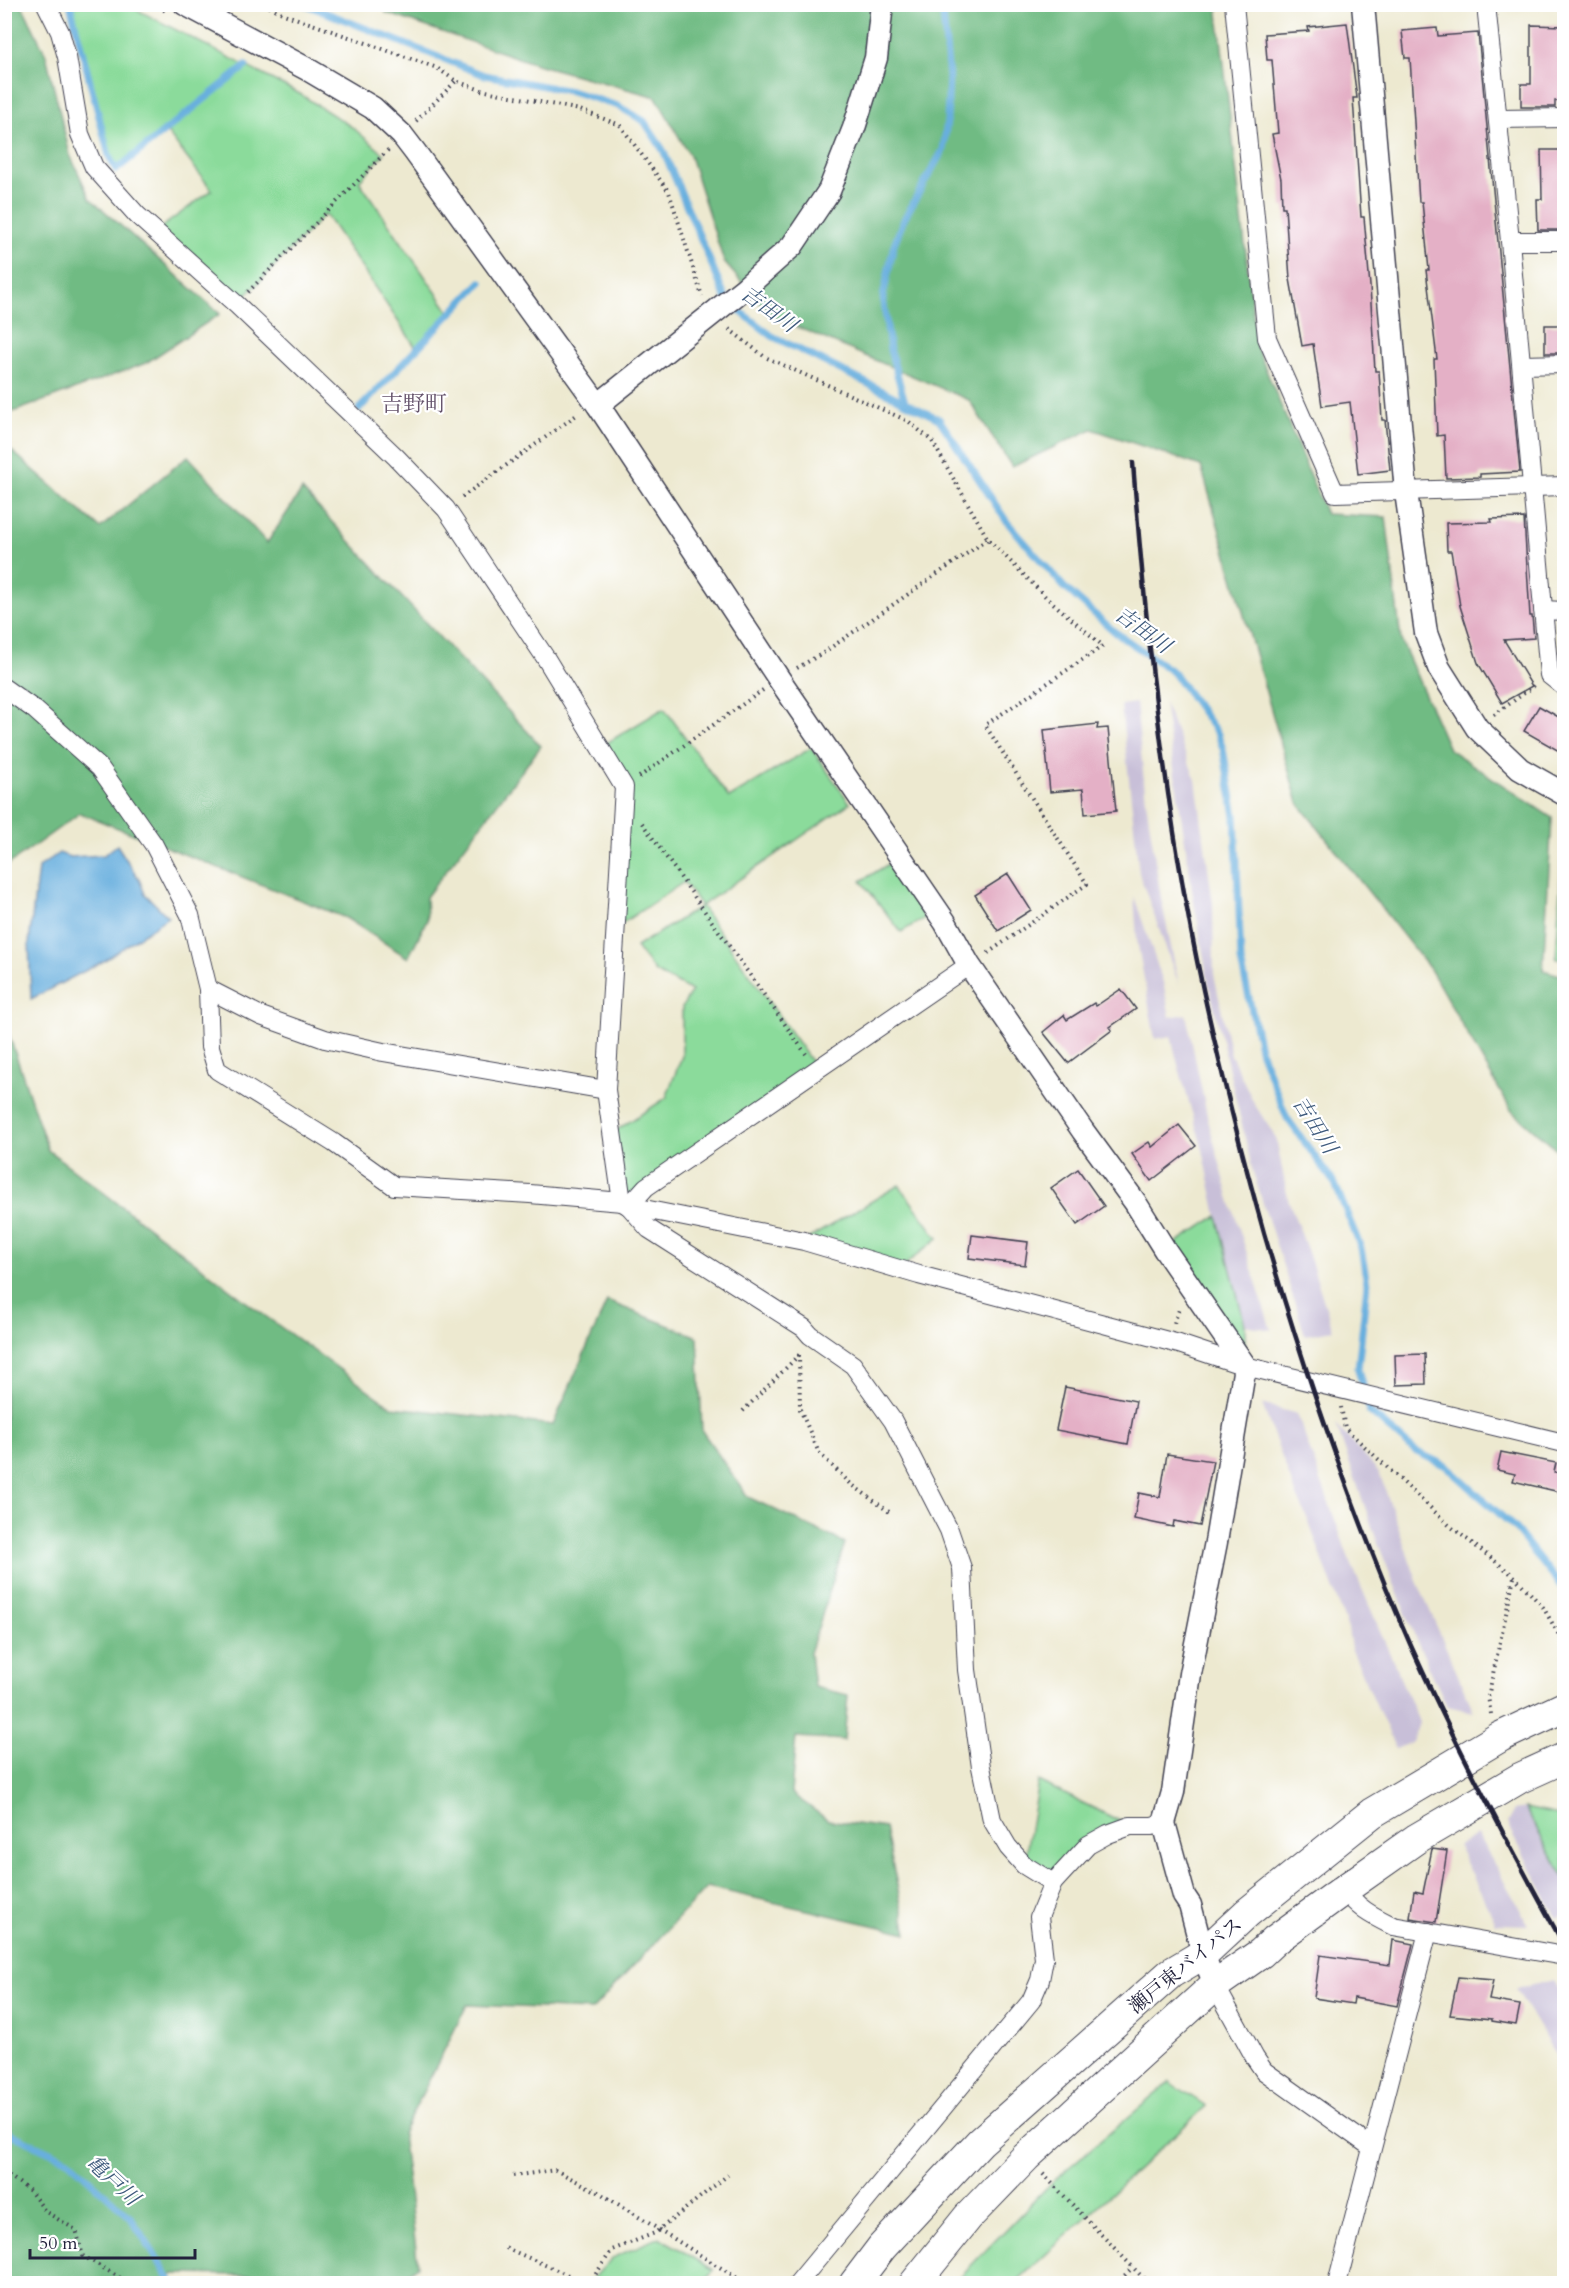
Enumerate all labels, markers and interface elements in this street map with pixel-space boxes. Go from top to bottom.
water label: 吉田川 [735,279,804,341]
district label: 吉野町 [381,389,447,419]
water label: 吉田川 [1109,600,1178,662]
water label: 吉田川 [1286,1091,1345,1161]
street label: 瀬戸東バイパス [1123,1911,1248,2020]
water label: 亀戸川 [80,2148,147,2214]
scale bar [30,2222,195,2260]
text: 50 m [39,2231,78,2256]

